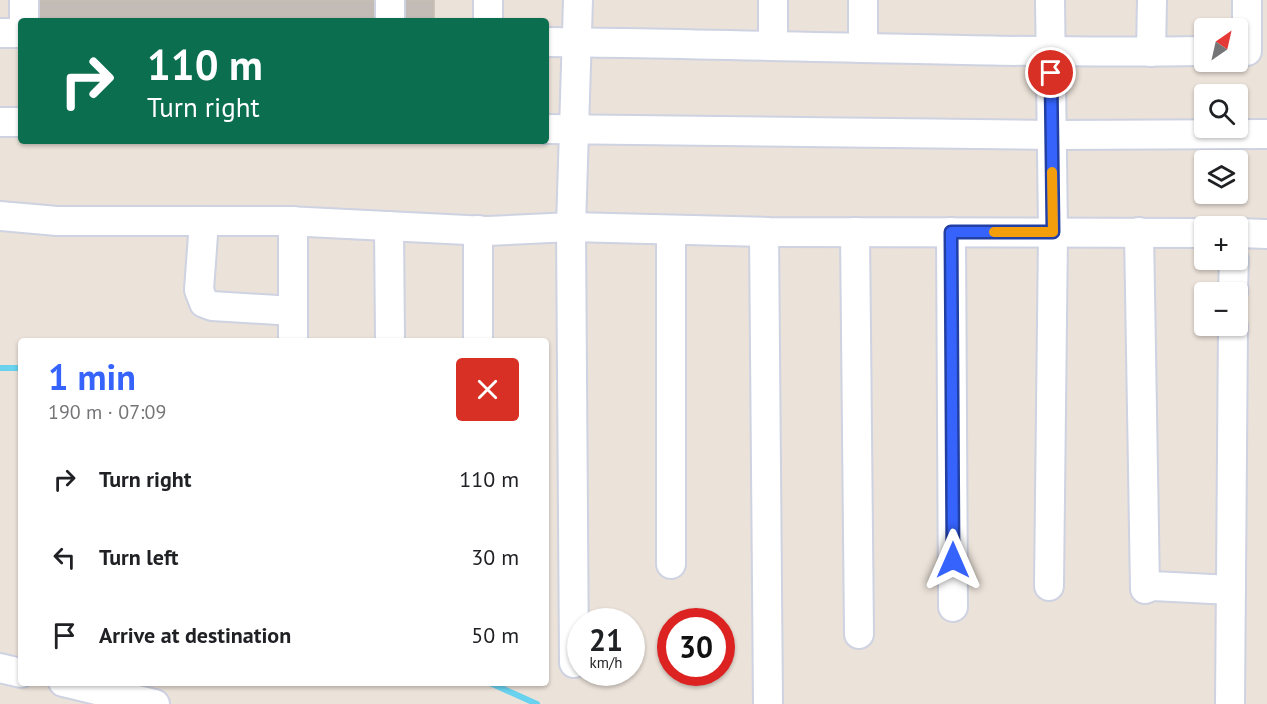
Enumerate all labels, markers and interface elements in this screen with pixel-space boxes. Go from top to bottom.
north arrow [1194,18,1248,72]
map controls [1194,18,1248,336]
text: 110 m [147,37,263,92]
icon: right [48,42,126,120]
pin [1025,47,1076,98]
icon: arrive [1034,56,1067,89]
button: search [1194,84,1248,138]
text: Turn right [147,90,260,124]
button: layers [1194,150,1248,204]
button: + [1194,216,1248,270]
button: − [1194,282,1248,336]
text: 1 min [48,353,136,400]
button: close [456,358,519,421]
text: 190 m · 07:09 [48,399,166,425]
icon: right [48,463,81,496]
text: Turn right [99,465,191,493]
text: 110 m [459,465,519,493]
position arrow [921,528,985,592]
icon: left [48,541,81,574]
text: Turn left [99,543,179,571]
text: 30 m [471,543,519,571]
speed limit sign: 30 [657,608,735,686]
icon: arrive [48,619,81,652]
text: 21 [589,620,623,659]
text: Arrive at destination [99,621,291,649]
text: 50 m [471,621,519,649]
text: km/h [590,653,622,672]

